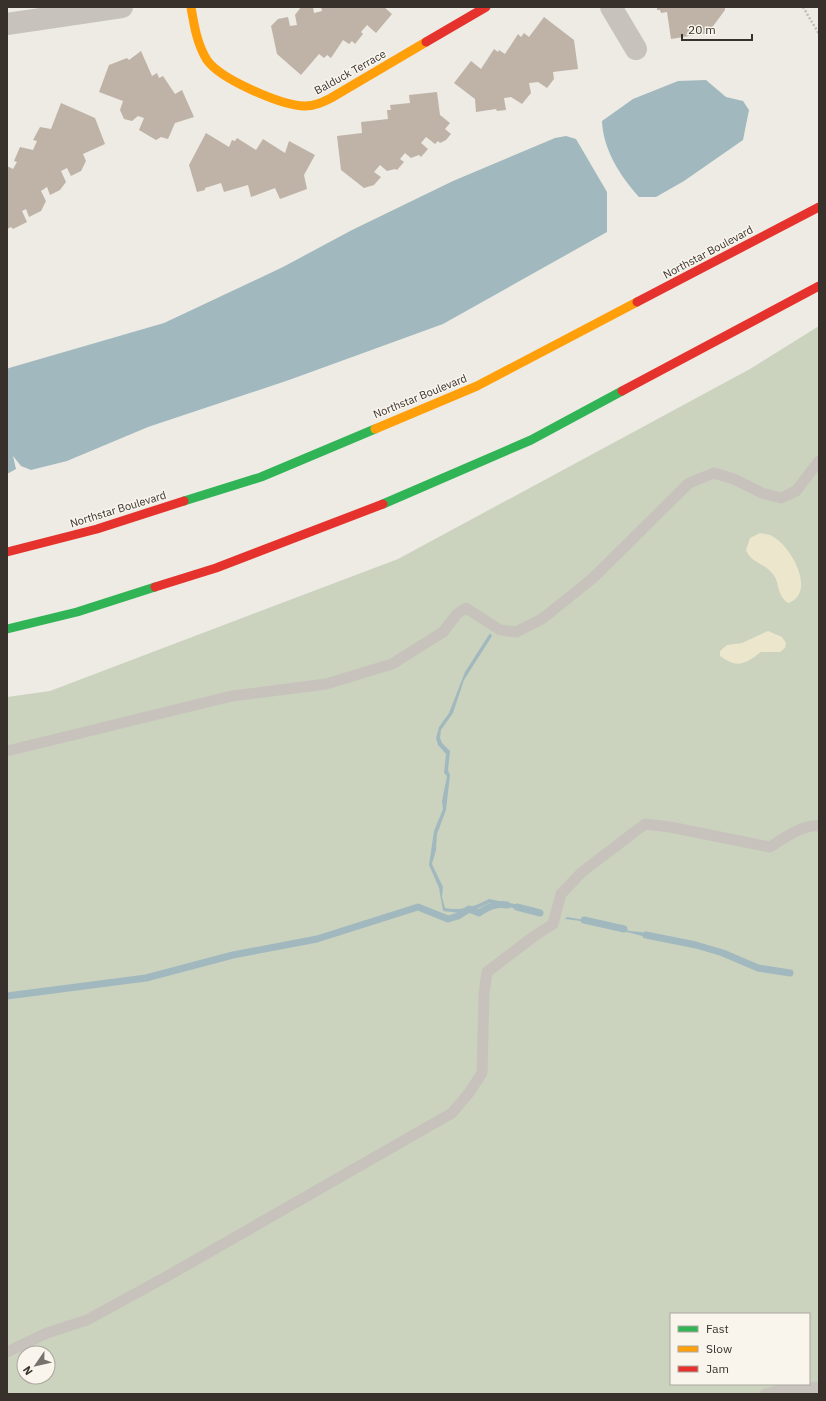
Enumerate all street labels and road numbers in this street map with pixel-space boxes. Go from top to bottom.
street label: Balduck Terrace [312,47,388,97]
street label: Northstar Boulevard [661,222,755,282]
street label: Northstar Boulevard [371,371,469,421]
street label: Northstar Boulevard [68,488,168,530]

